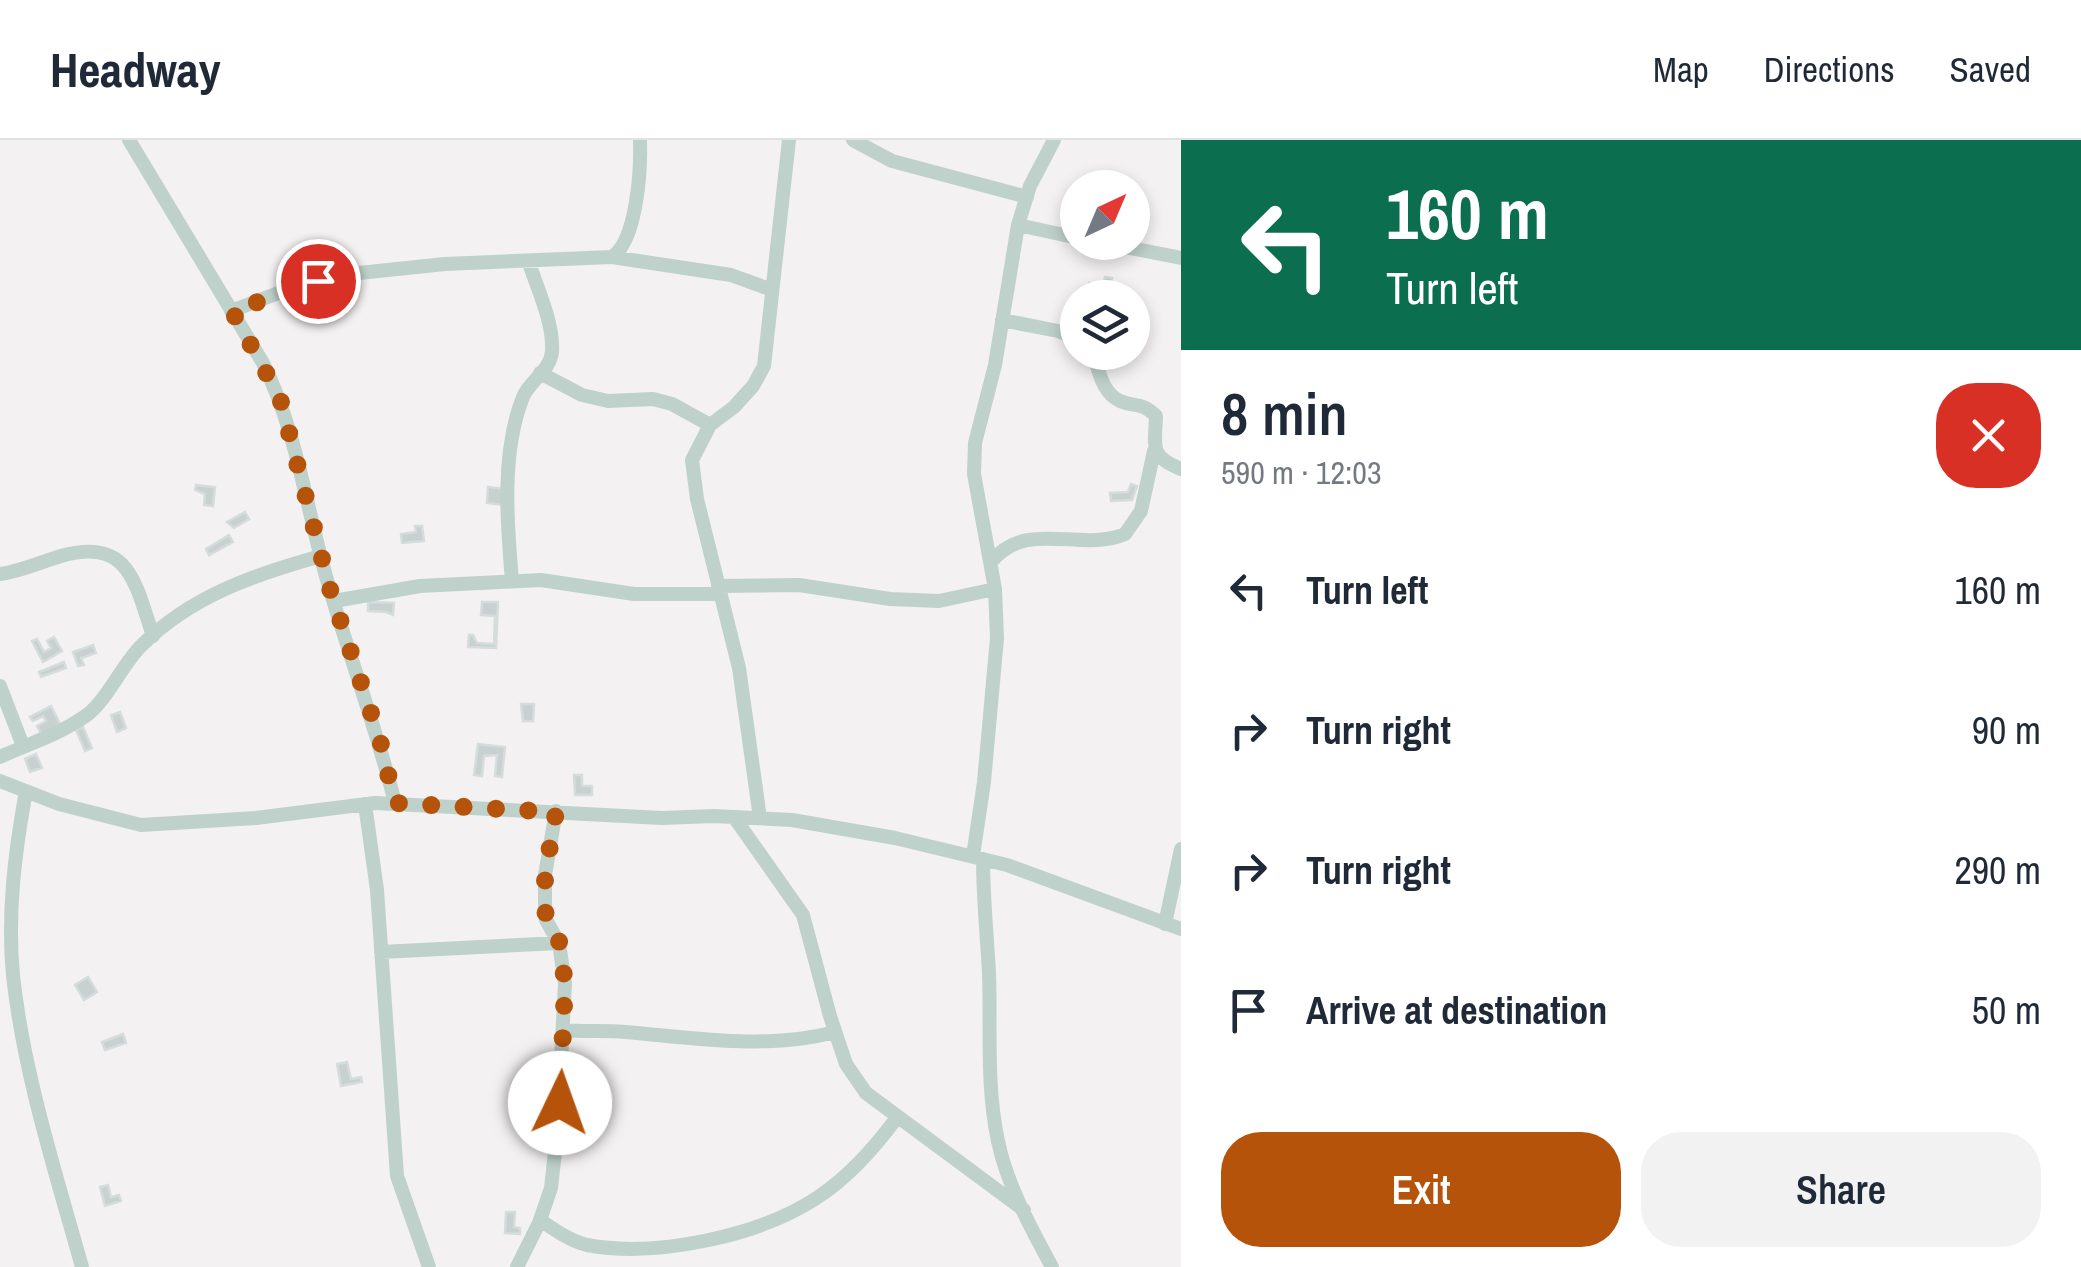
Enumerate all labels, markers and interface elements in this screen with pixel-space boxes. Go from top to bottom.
text: Headway [50,37,221,102]
text: Map [1653,46,1709,93]
text: Directions [1764,46,1895,93]
text: Saved [1950,46,2031,93]
text: 160 m [1386,167,1549,261]
north arrow [1060,170,1150,260]
map controls [1060,170,1150,370]
icon: left [1221,180,1351,310]
pin [276,239,361,324]
icon: arrive [291,254,346,309]
text: Turn left [1386,257,1518,318]
button: layers [1060,280,1150,370]
text: 8 min [1221,373,1348,454]
button: close [1936,383,2041,488]
text: 590 m · 12:03 [1221,451,1381,494]
icon: left [1221,563,1276,618]
text: Turn left [1306,565,1428,616]
text: 160 m [1954,565,2041,616]
icon: right [1221,703,1276,758]
text: Turn right [1306,705,1451,756]
text: 90 m [1972,705,2041,756]
icon: right [1221,843,1276,898]
text: Turn right [1306,845,1451,896]
text: 290 m [1954,845,2041,896]
icon: arrive [1221,983,1276,1038]
text: Arrive at destination [1306,985,1607,1036]
text: 50 m [1972,985,2041,1036]
position arrow [508,1051,612,1155]
button: Exit [1221,1132,1621,1247]
button: Share [1641,1132,2041,1247]

